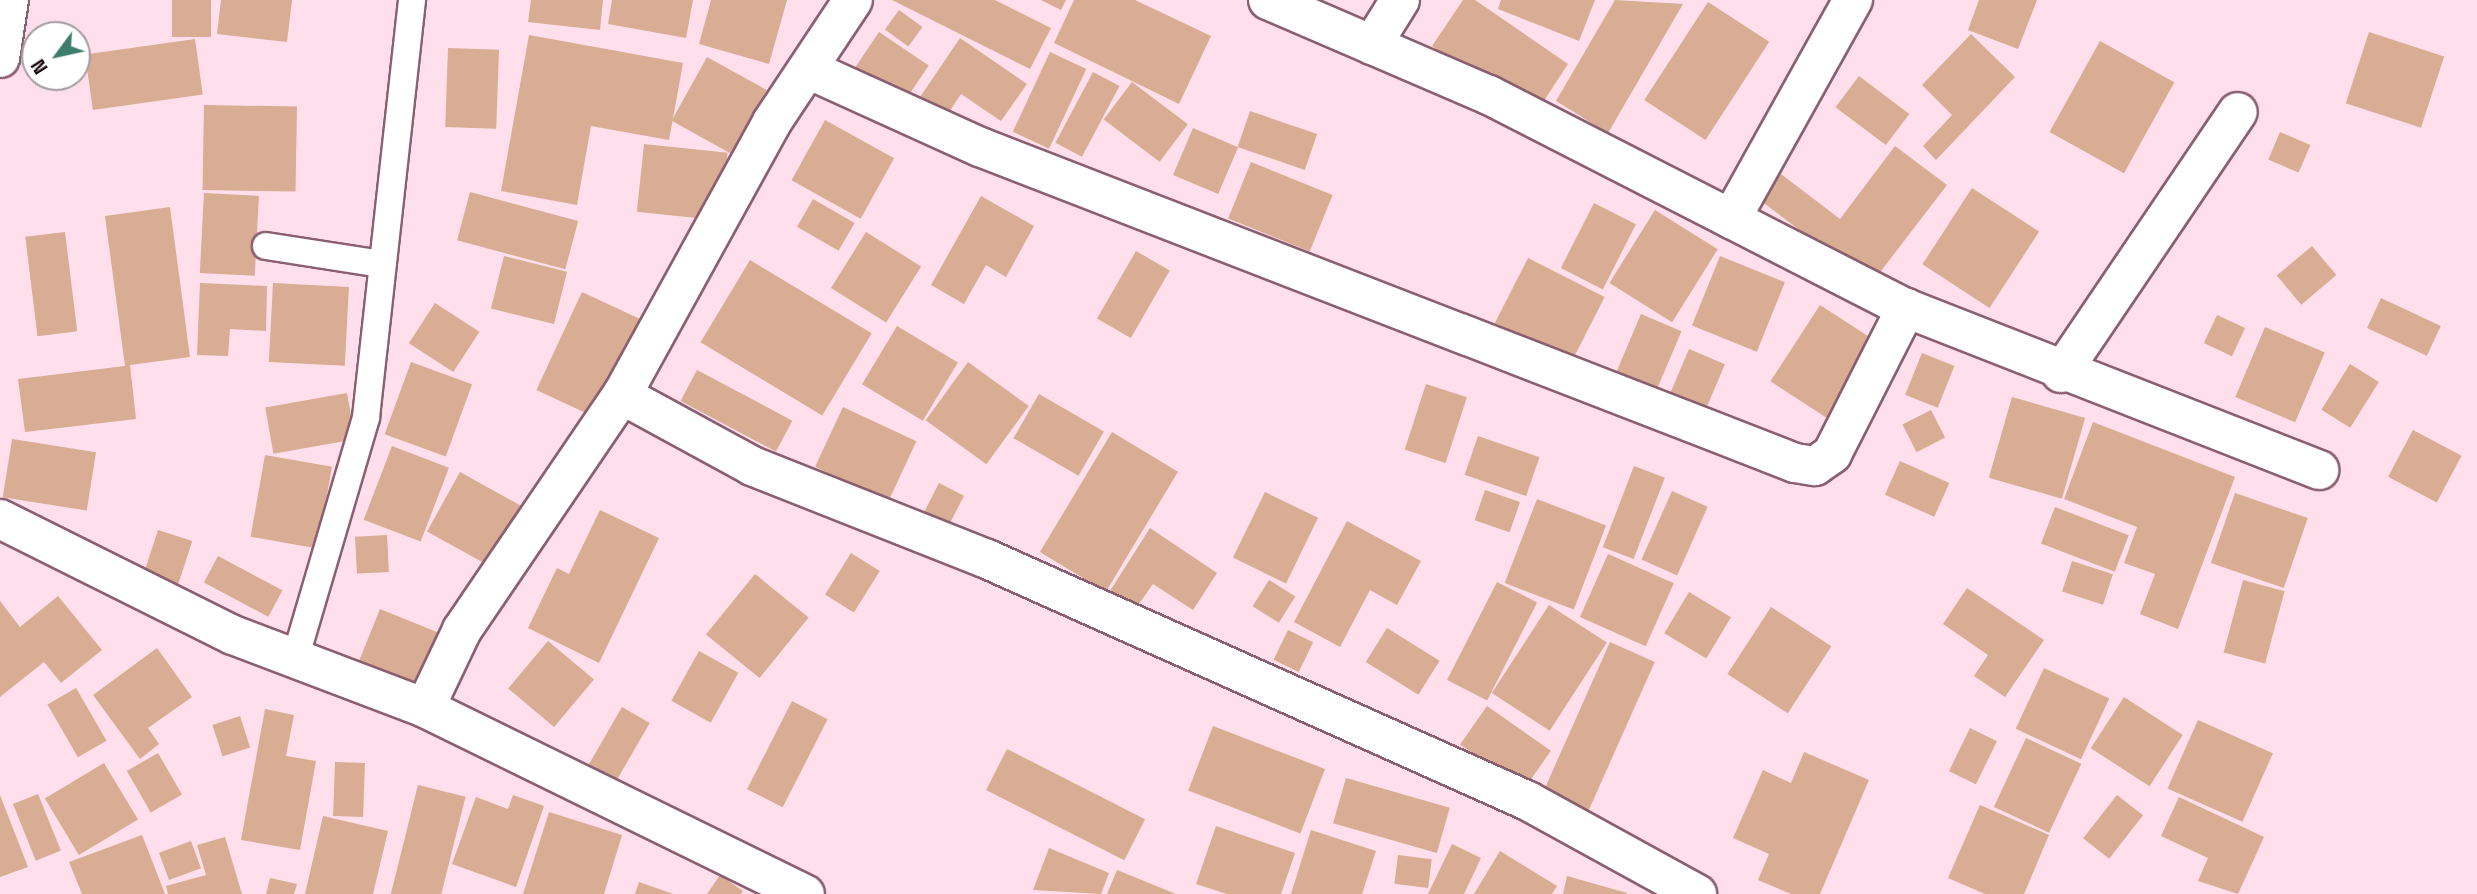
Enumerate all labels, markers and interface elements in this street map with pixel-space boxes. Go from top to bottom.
north arrow [21,21,91,91]
text: N [26,54,54,79]

